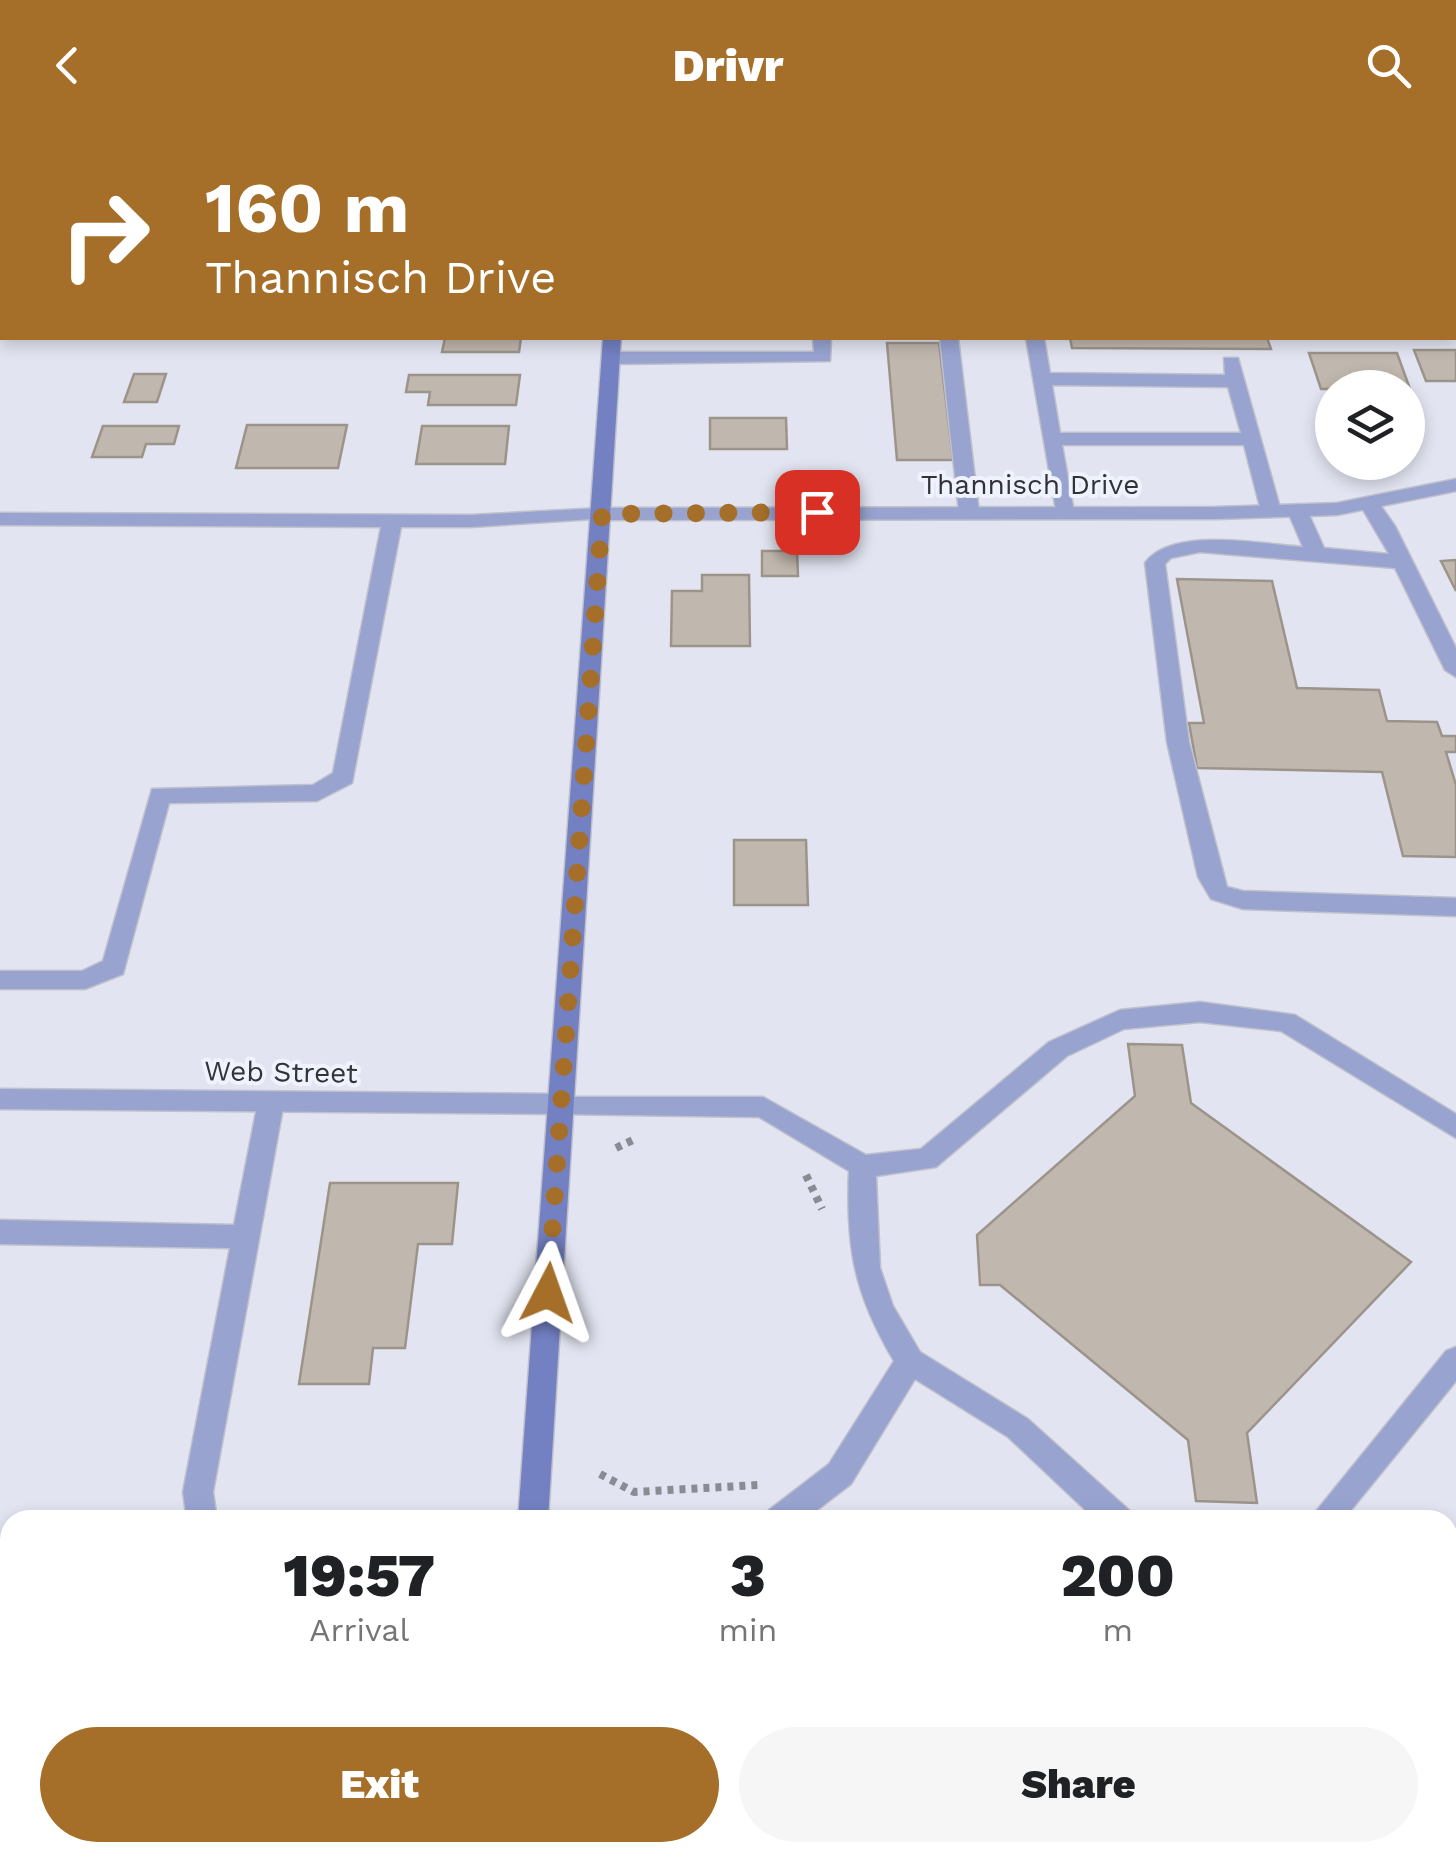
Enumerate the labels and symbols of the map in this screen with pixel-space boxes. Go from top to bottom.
street label: Thannisch Drive [921,468,1139,501]
pin [775,470,860,555]
street label: Web Street [204,1054,358,1090]
position arrow [496,1241,600,1345]

